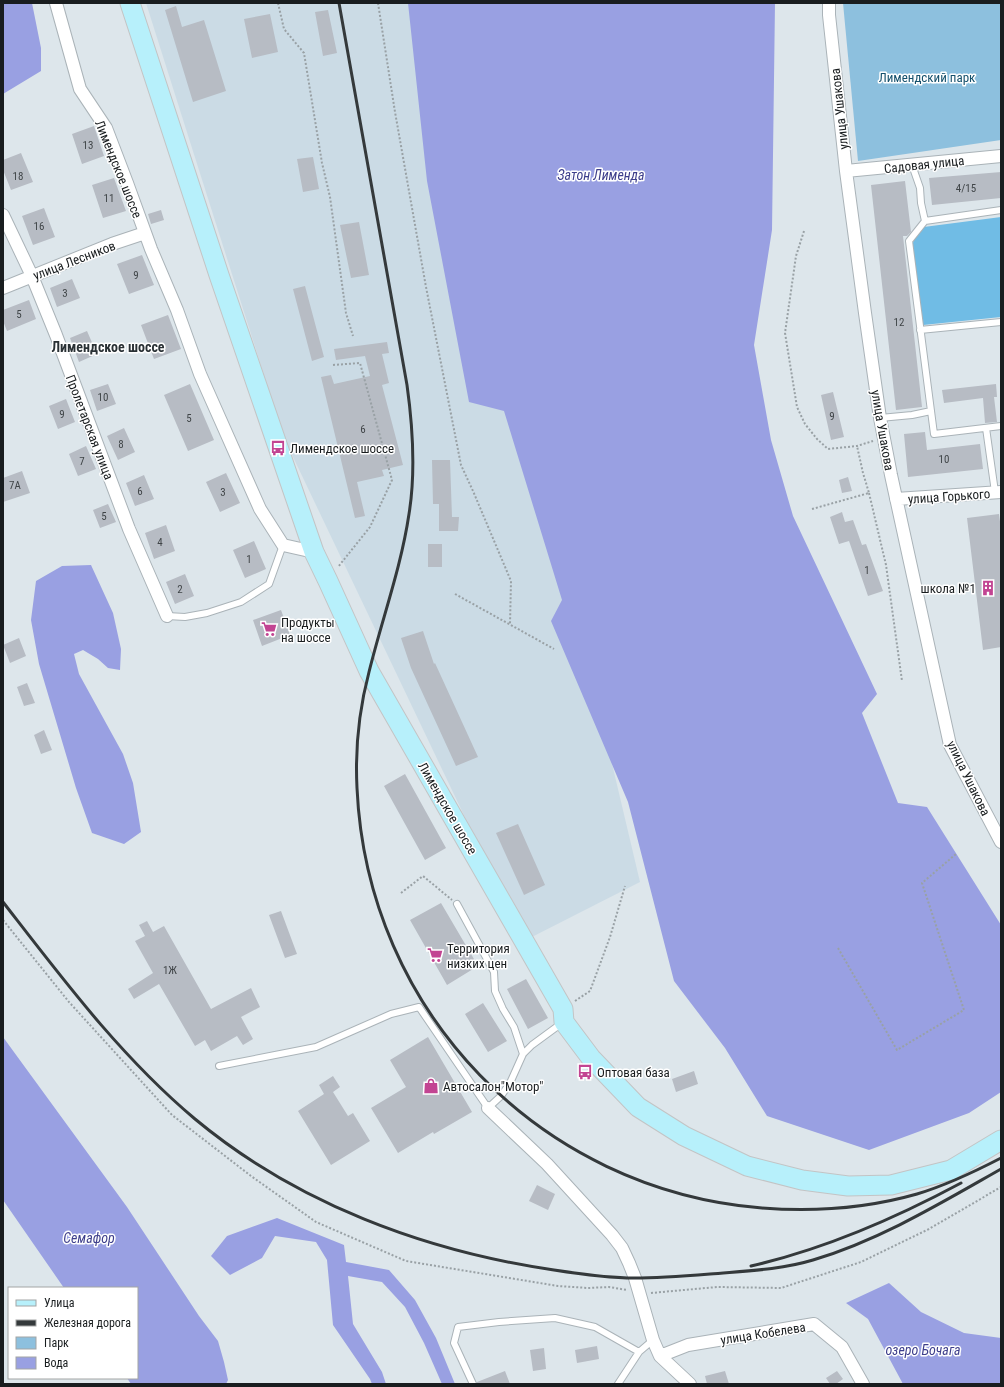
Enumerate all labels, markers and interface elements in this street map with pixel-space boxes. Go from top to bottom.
street label: улица Ушакова [828,68,851,150]
park label: Лимендский парк [879,70,976,85]
street label: Лимендское шоссе [92,118,145,220]
house number: 13 [83,139,93,152]
street label: Садовая улица [883,153,965,176]
water label: Затон Лименда [558,167,644,183]
house number: 18 [13,170,23,183]
house number: 4/15 [956,182,976,195]
house number: 11 [104,192,114,205]
house number: 16 [34,220,44,233]
street label: улица Лесников [31,238,117,283]
house number: 9 [133,269,139,282]
house number: 3 [62,287,68,300]
house number: 5 [16,308,22,321]
house number: 12 [894,316,904,329]
district label: Лимендское шоссе [51,339,165,355]
street label: Пролетарская улица [63,373,116,482]
street label: улица Ушакова [868,389,897,472]
house number: 10 [98,391,108,404]
house number: 9 [59,408,65,421]
house number: 9 [829,410,835,423]
house number: 5 [186,412,192,425]
house number: 6 [360,423,366,436]
house number: 8 [118,438,124,451]
bus stop icon: Лимендское шоссе [269,439,287,457]
place label: Лимендское шоссе [290,441,394,456]
house number: 10 [939,453,949,466]
house number: 7 [79,455,85,468]
house number: 7А [9,479,22,492]
house number: 6 [137,485,143,498]
house number: 3 [220,486,226,499]
street label: улица Горького [907,486,991,507]
house number: 5 [101,510,107,523]
house number: 4 [157,536,163,549]
house number: 1 [246,553,252,566]
house number: 1 [864,564,870,577]
building icon: школа №1 [979,579,997,597]
place label: школа №1 [921,581,976,596]
house number: 2 [177,583,183,596]
place label: Продукты на шоссе [281,615,335,645]
supermarket icon: Продукты на шоссе [260,620,278,638]
street label: улица Ушакова [944,738,993,818]
street label: Лимендское шоссе [415,759,480,857]
place label: Территория низких цен [447,941,510,971]
supermarket icon: Территория низких цен [426,946,444,964]
house number: 1Ж [163,964,177,977]
bus stop icon: Оптовая база [576,1063,594,1081]
place label: Оптовая база [597,1065,670,1080]
shop icon: Автосалон"Мотор" [422,1077,440,1095]
place label: Автосалон"Мотор" [443,1079,543,1094]
water label: Семафор [63,1230,115,1246]
legend [8,1287,138,1379]
text: Улица [44,1296,75,1310]
text: Железная дорога [44,1316,131,1330]
street label: улица Кобелева [719,1319,807,1348]
text: Парк [44,1336,69,1350]
water label: озеро Бочага [886,1342,960,1358]
text: Вода [44,1356,69,1370]

